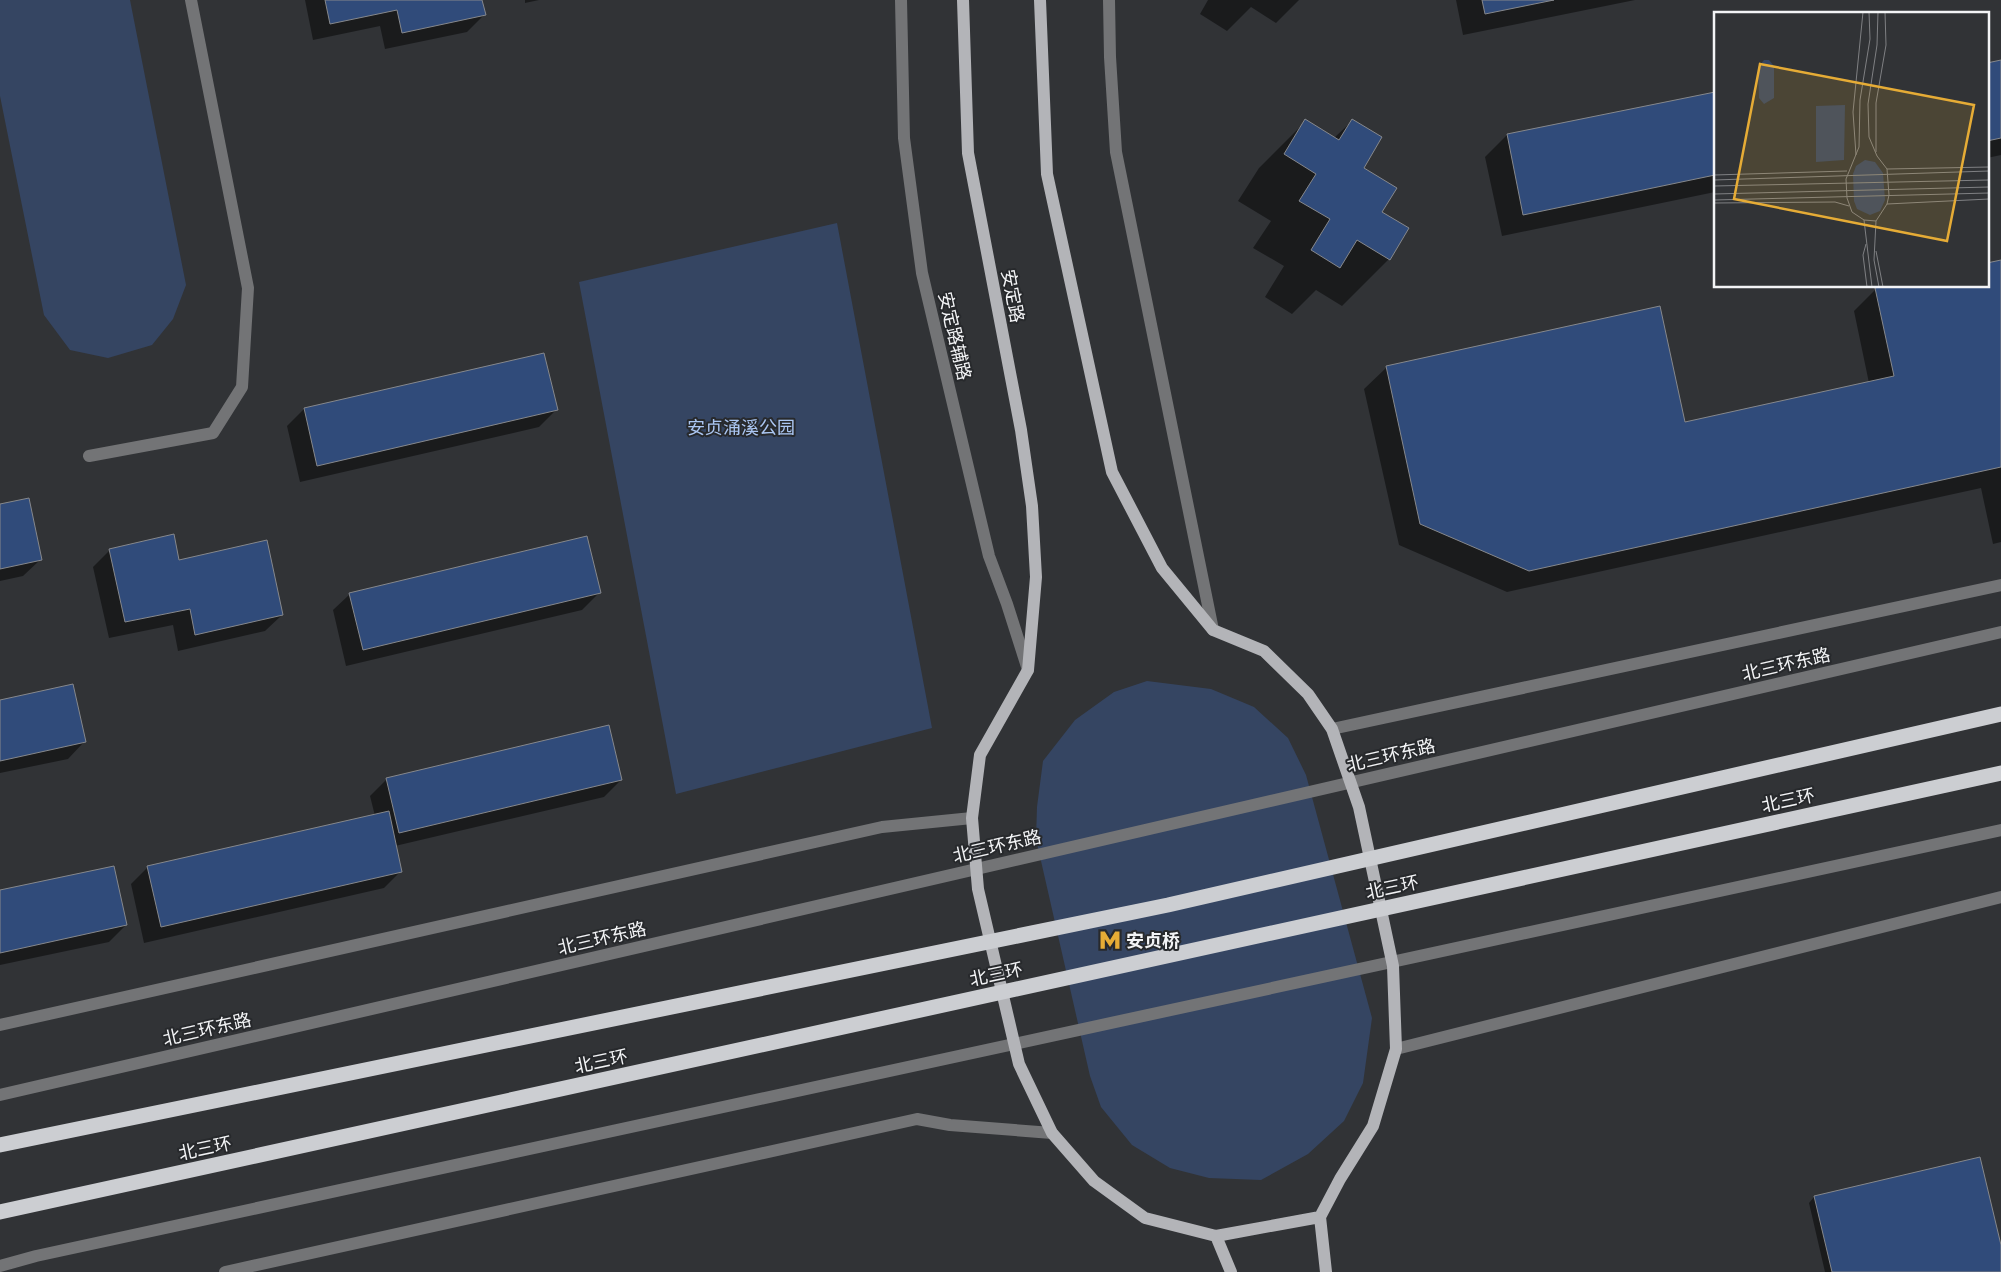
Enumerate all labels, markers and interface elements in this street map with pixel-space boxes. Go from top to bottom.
inset map [1714,12,1988,288]
street label: 安定路 [997,267,1029,325]
street label: 安定路辅路 [934,290,976,382]
park label: 安贞涌溪公园 [687,416,795,439]
street label: 北三环东路 [1740,643,1832,685]
street label: 北三环东路 [1345,734,1437,776]
street label: 北三环 [1759,783,1817,817]
street label: 北三环东路 [951,825,1043,867]
street label: 北三环 [1363,870,1421,904]
street label: 北三环东路 [556,917,648,959]
metro station icon: 安贞桥 [1097,927,1123,953]
place label: 安贞桥 [1126,929,1180,952]
street label: 北三环 [967,957,1025,991]
street label: 北三环东路 [161,1008,253,1050]
street label: 北三环 [572,1044,630,1078]
street label: 北三环 [176,1131,234,1165]

